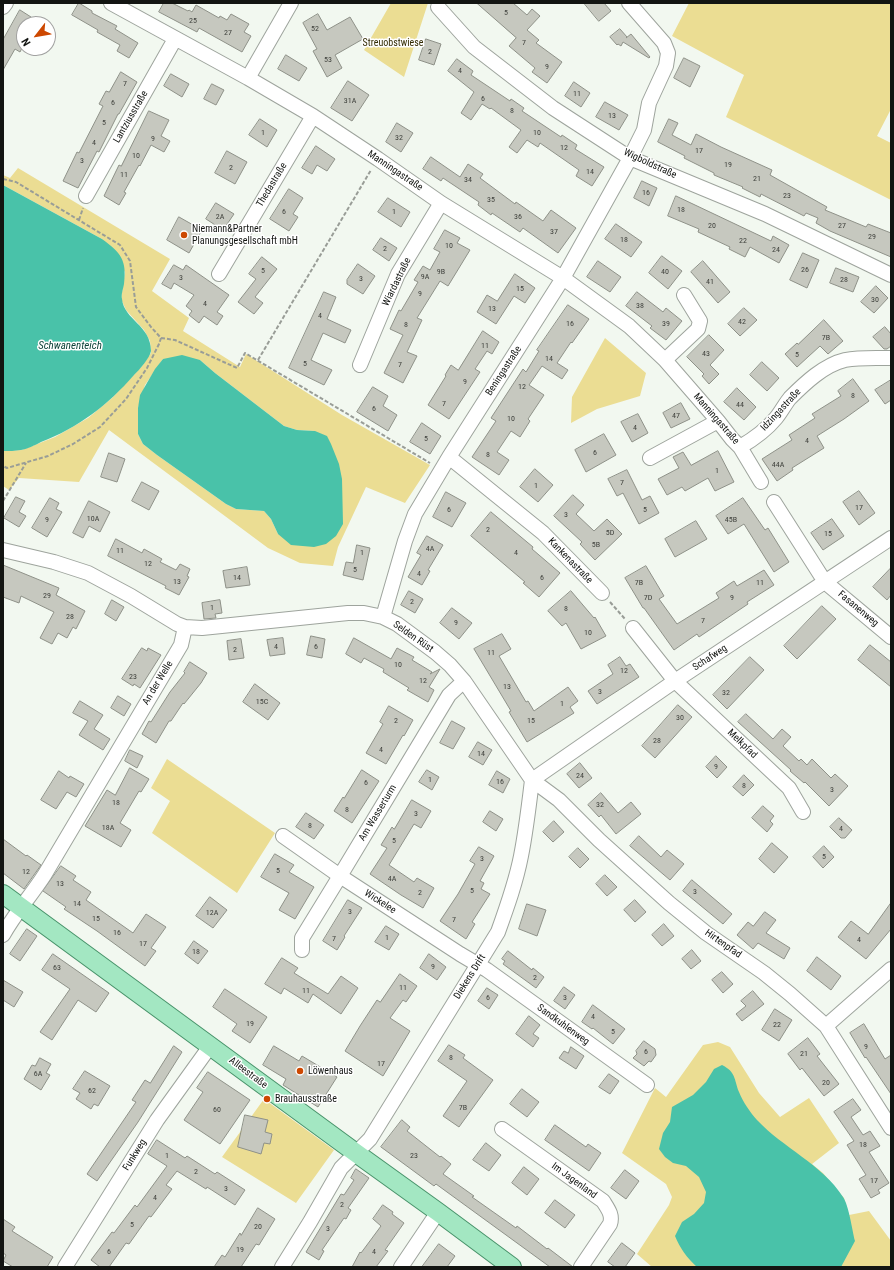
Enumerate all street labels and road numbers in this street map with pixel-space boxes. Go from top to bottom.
street label: Lantziusstraße [111,89,151,145]
street label: Wigboldstraße [622,146,678,182]
street label: Manningastraße [365,148,425,194]
street label: Thedastraße [254,161,290,209]
street label: Wiardastraße [380,256,414,308]
street label: Beningastraße [483,344,525,398]
street label: Idzingastraße [758,386,804,434]
street label: Manningastraße [690,391,742,447]
street label: Kankenastraße [545,536,595,586]
street label: Fasanenweg [835,589,881,629]
street label: Selden Rüst [390,619,436,655]
street label: Schafweg [691,642,729,674]
street label: An der Welle [140,659,176,707]
street label: Melkpfad [725,727,759,761]
street label: Am Wasserturm [357,783,399,843]
street label: Wickelee [362,887,398,917]
street label: Hirtenpfad [702,927,744,961]
street label: Diekens Drift [451,952,489,1002]
street label: Sandkuhlenweg [534,1002,592,1048]
street label: Alleestraße [226,1055,270,1091]
street label: Funkweg [121,1137,149,1173]
street label: Im Jagenland [549,1160,599,1202]

